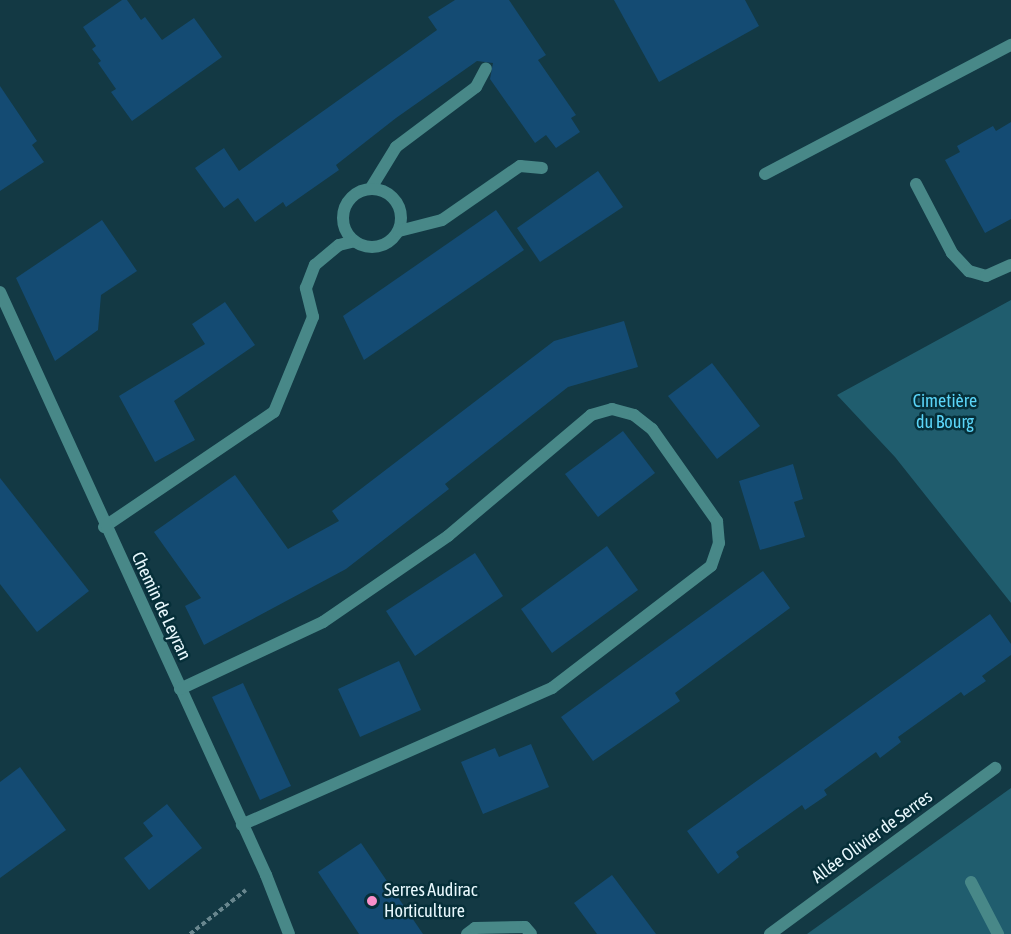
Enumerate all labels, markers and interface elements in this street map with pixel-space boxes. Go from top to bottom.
park label: Cimetière du Bourg [913,391,977,434]
street label: Chemin de Leyran [127,548,195,664]
street label: Allée Olivier de Serres [807,786,937,888]
place label: Serres Audirac Horticulture [384,880,478,922]
marker: Serres Audirac Horticulture [365,894,379,908]

